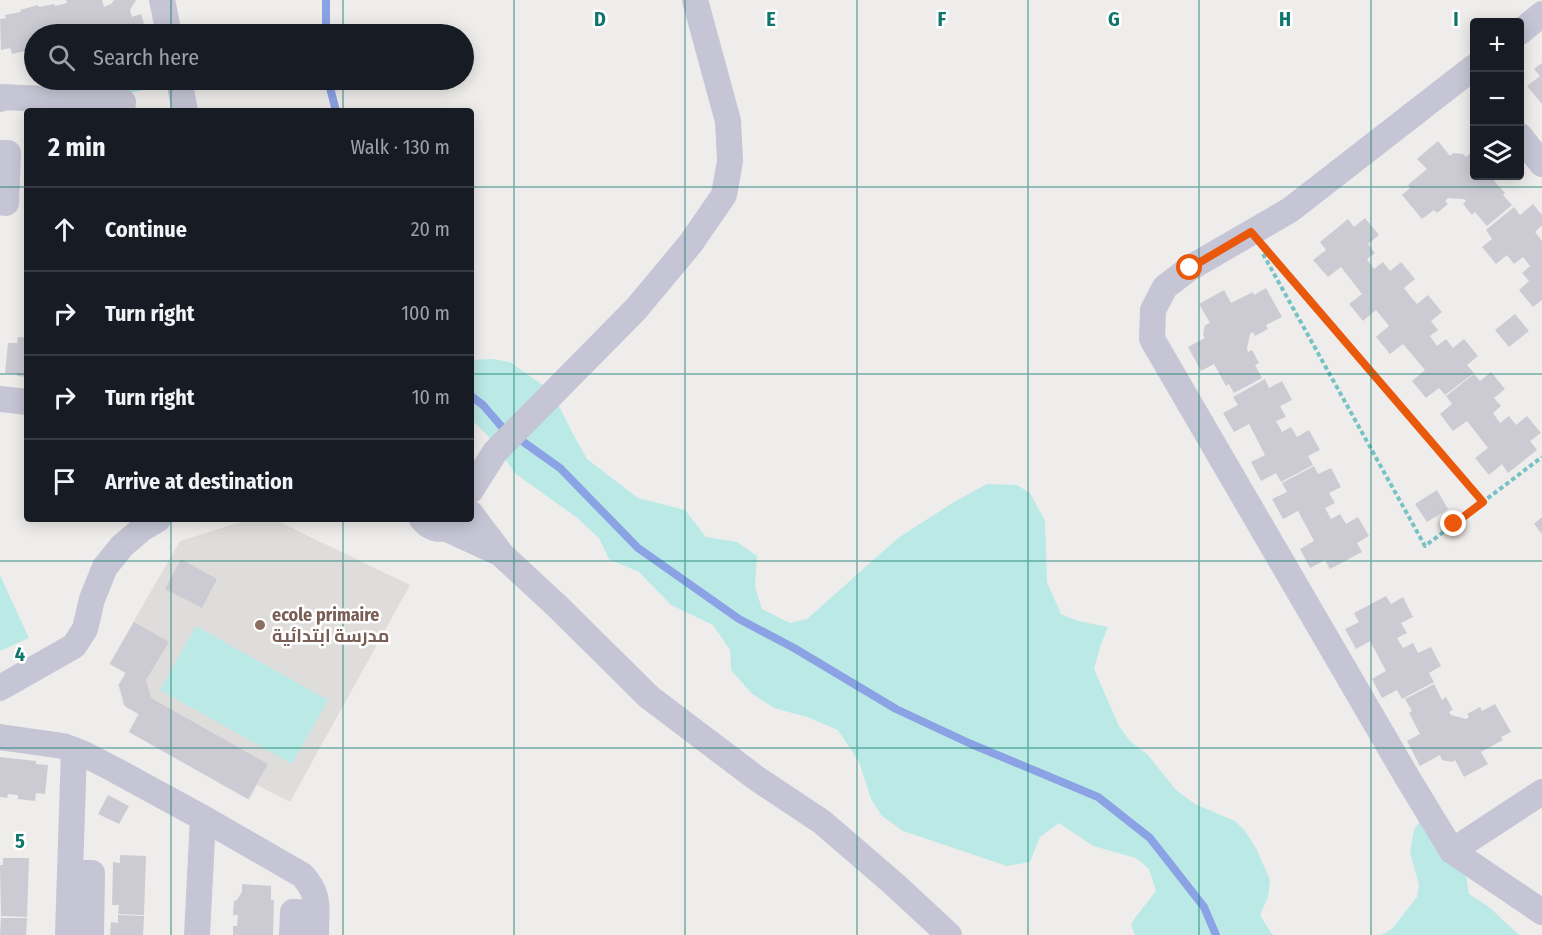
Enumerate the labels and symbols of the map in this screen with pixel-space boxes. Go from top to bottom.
text: D [594,7,606,31]
text: E [766,7,776,31]
text: F [938,7,947,31]
text: G [1108,7,1120,31]
text: H [1279,7,1291,31]
text: I [1453,7,1459,31]
route start [1176,254,1202,280]
route end [1440,510,1466,536]
place label: ecole primaire مدرسة ابتدائية [272,604,389,647]
marker: ecole primaire مدرسة ابتدائية [253,618,267,632]
text: 4 [15,642,25,666]
text: 5 [15,829,25,853]

